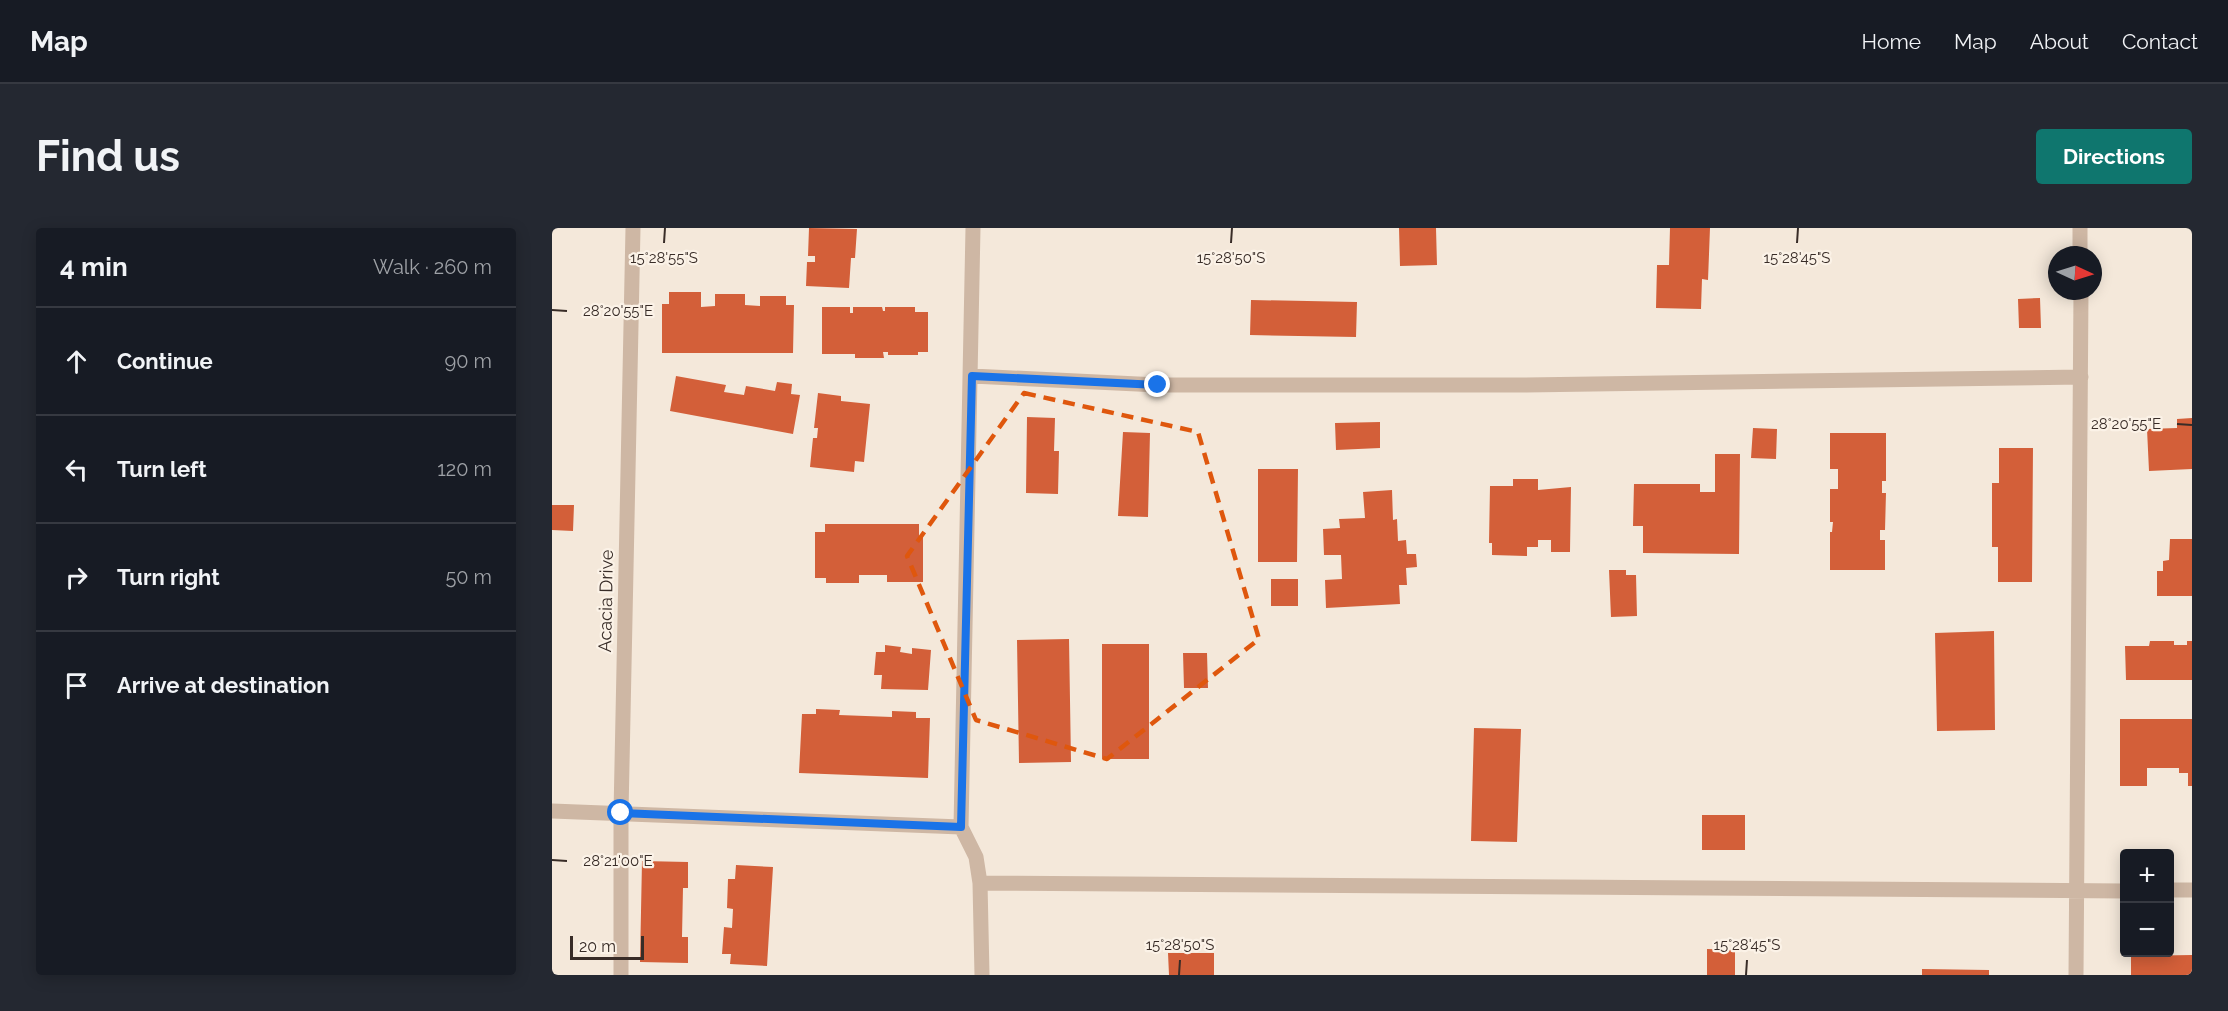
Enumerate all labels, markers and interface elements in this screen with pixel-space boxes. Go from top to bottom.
text: Map [30,25,88,58]
text: Home [1862,29,1921,54]
text: Map [1954,29,1997,54]
text: About [2030,29,2089,54]
text: Contact [2122,29,2198,54]
button: Directions [2036,129,2192,184]
text: Find us [36,132,180,181]
north arrow [2048,246,2102,300]
text: 15°28'55"S [630,249,698,267]
text: 15°28'50"S [1197,249,1265,267]
text: 15°28'45"S [1764,249,1830,267]
text: 4 min [60,252,128,282]
text: Walk · 260 m [373,255,492,279]
text: 28°20'55"E [583,302,653,320]
icon: ahead [60,345,93,378]
text: Continue [117,348,213,374]
text: 90 m [445,349,492,373]
route end [1144,371,1170,397]
text: 28°20'55"E [2091,415,2161,433]
icon: left [60,453,93,486]
text: Turn left [117,456,207,482]
text: 120 m [437,457,492,481]
street label: Acacia Drive [594,549,617,653]
icon: right [60,561,93,594]
text: Turn right [117,564,220,590]
text: 50 m [445,565,492,589]
icon: arrive [60,669,93,702]
text: Arrive at destination [117,672,330,698]
route start [607,799,633,825]
map controls [2120,849,2174,957]
button: + [2120,849,2174,903]
text: 28°21'00"E [583,852,653,870]
button: − [2120,903,2174,957]
scale bar [570,933,644,960]
text: 15°28'50"S [1146,936,1214,954]
text: 15°28'45"S [1714,936,1780,954]
text: 20 m [579,937,616,956]

